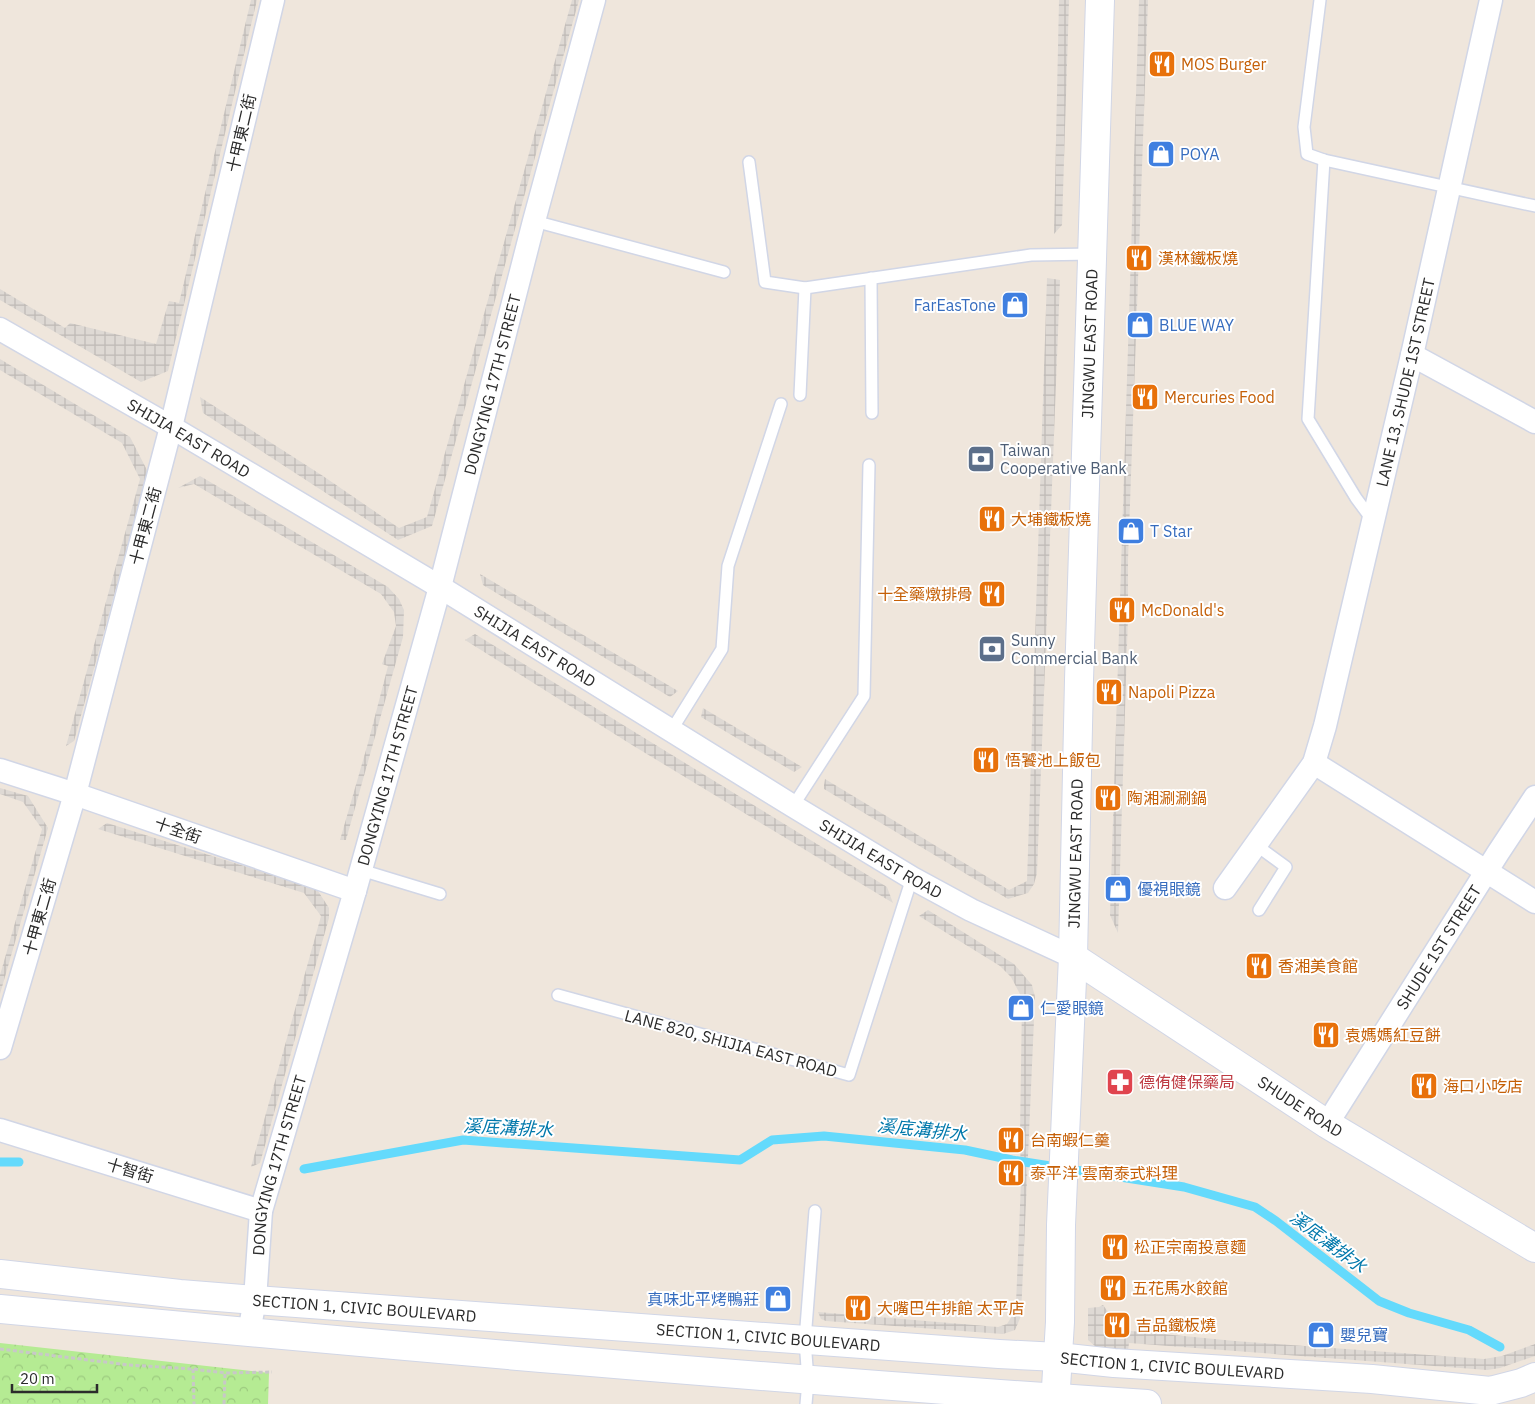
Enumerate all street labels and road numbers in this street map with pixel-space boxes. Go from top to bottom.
street label: 十甲東二街 [222,92,260,174]
street label: JINGWU EAST ROAD [1077,269,1102,419]
street label: LANE 13, SHUDE 1ST STREET [1371,276,1439,489]
street label: DONGYING 17TH STREET [459,292,525,477]
street label: SHIJIA EAST ROAD [124,394,254,482]
street label: 十甲東二街 [125,485,165,567]
street label: SHIJIA EAST ROAD [471,601,600,691]
street label: DONGYING 17TH STREET [353,684,422,868]
street label: JINGWU EAST ROAD [1064,778,1087,929]
street label: 十全街 [152,813,204,847]
street label: SHIJIA EAST ROAD [816,814,946,903]
street label: 十甲東二街 [18,876,60,958]
street label: SHUDE 1ST STREET [1392,881,1485,1013]
street label: LANE 820, SHIJIA EAST ROAD [623,1005,839,1081]
street label: SHUDE ROAD [1254,1071,1347,1141]
street label: DONGYING 17TH STREET [248,1073,310,1256]
street label: 十智街 [104,1153,156,1187]
street label: SECTION 1, CIVIC BOULEVARD [252,1290,477,1326]
street label: SECTION 1, CIVIC BOULEVARD [656,1319,881,1355]
street label: SECTION 1, CIVIC BOULEVARD [1059,1347,1285,1384]

